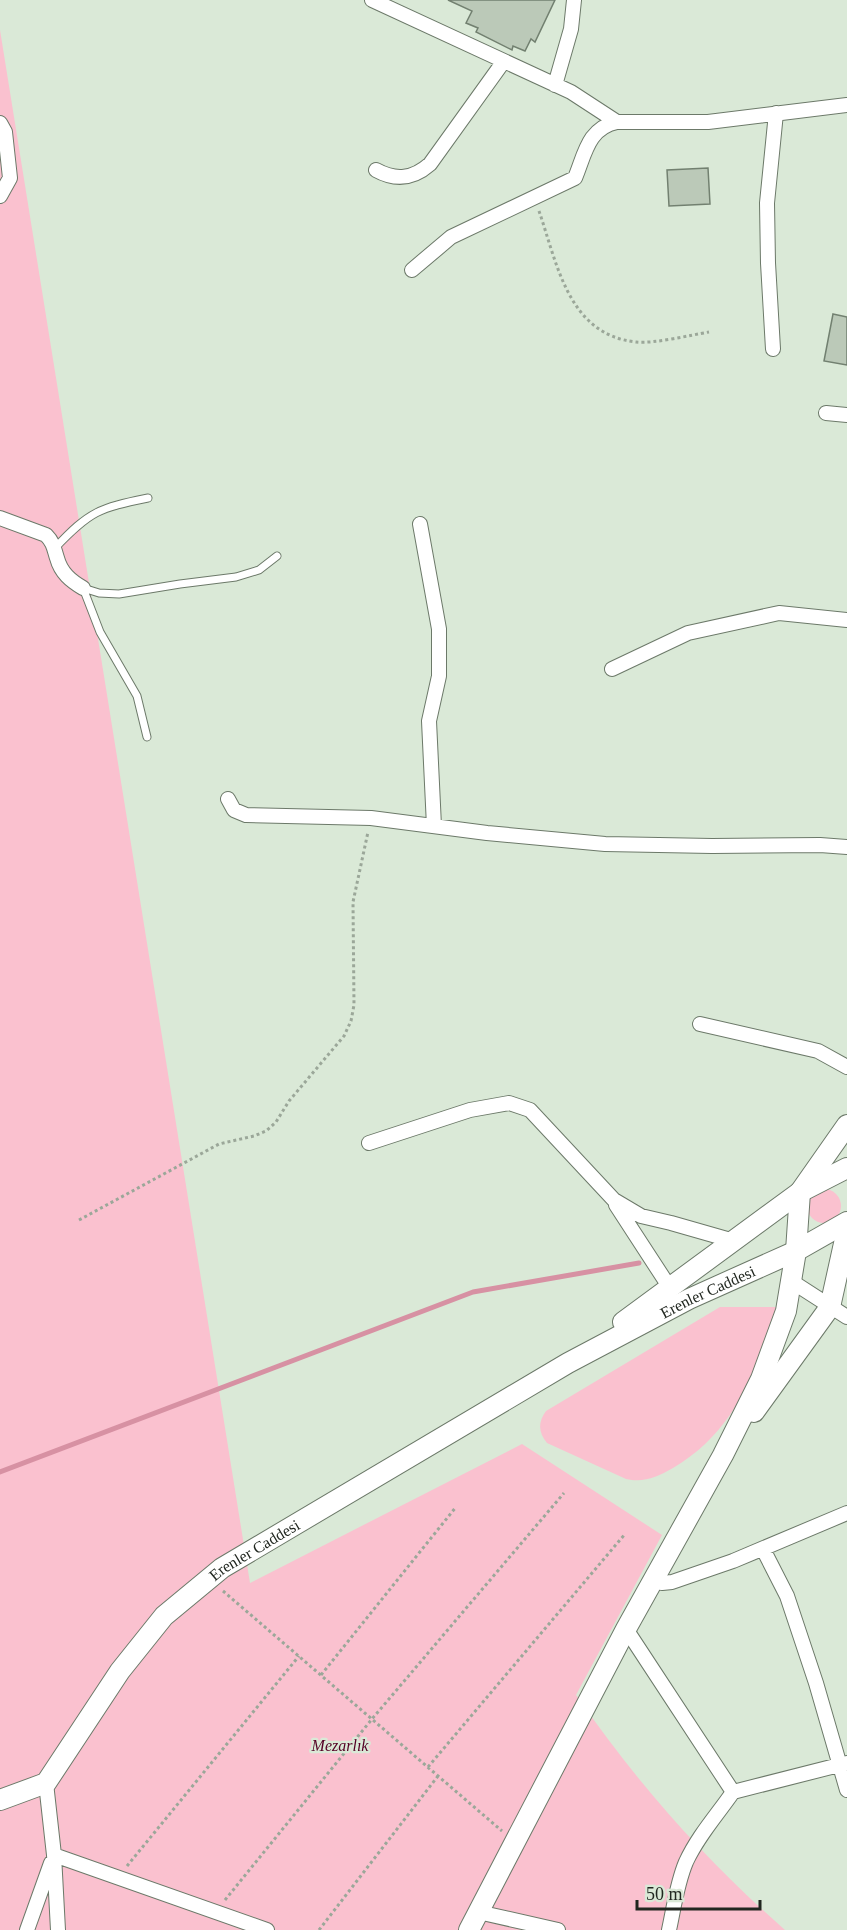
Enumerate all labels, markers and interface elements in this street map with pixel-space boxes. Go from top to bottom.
street label: Erenler Caddesi [658,1262,758,1322]
street label: Erenler Caddesi [206,1516,303,1584]
park label: Mezarlık [311,1737,369,1754]
scale bar [637,1873,760,1911]
text: 50 m [646,1884,683,1904]

